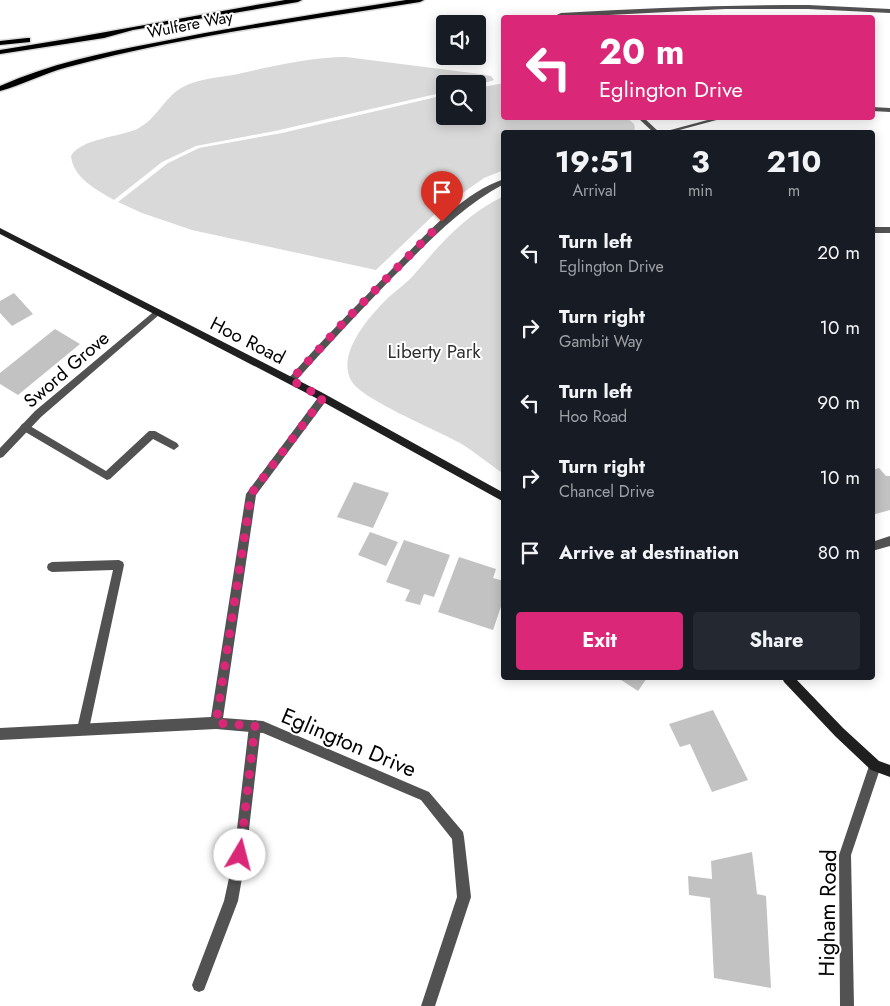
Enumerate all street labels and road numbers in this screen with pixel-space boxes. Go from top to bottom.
street label: Wulfere Way [145,5,236,44]
street label: Hoo Road [206,310,290,371]
street label: Sword Grove [18,324,115,414]
street label: Eglington Drive [277,699,421,785]
street label: Higham Road [810,849,844,977]

